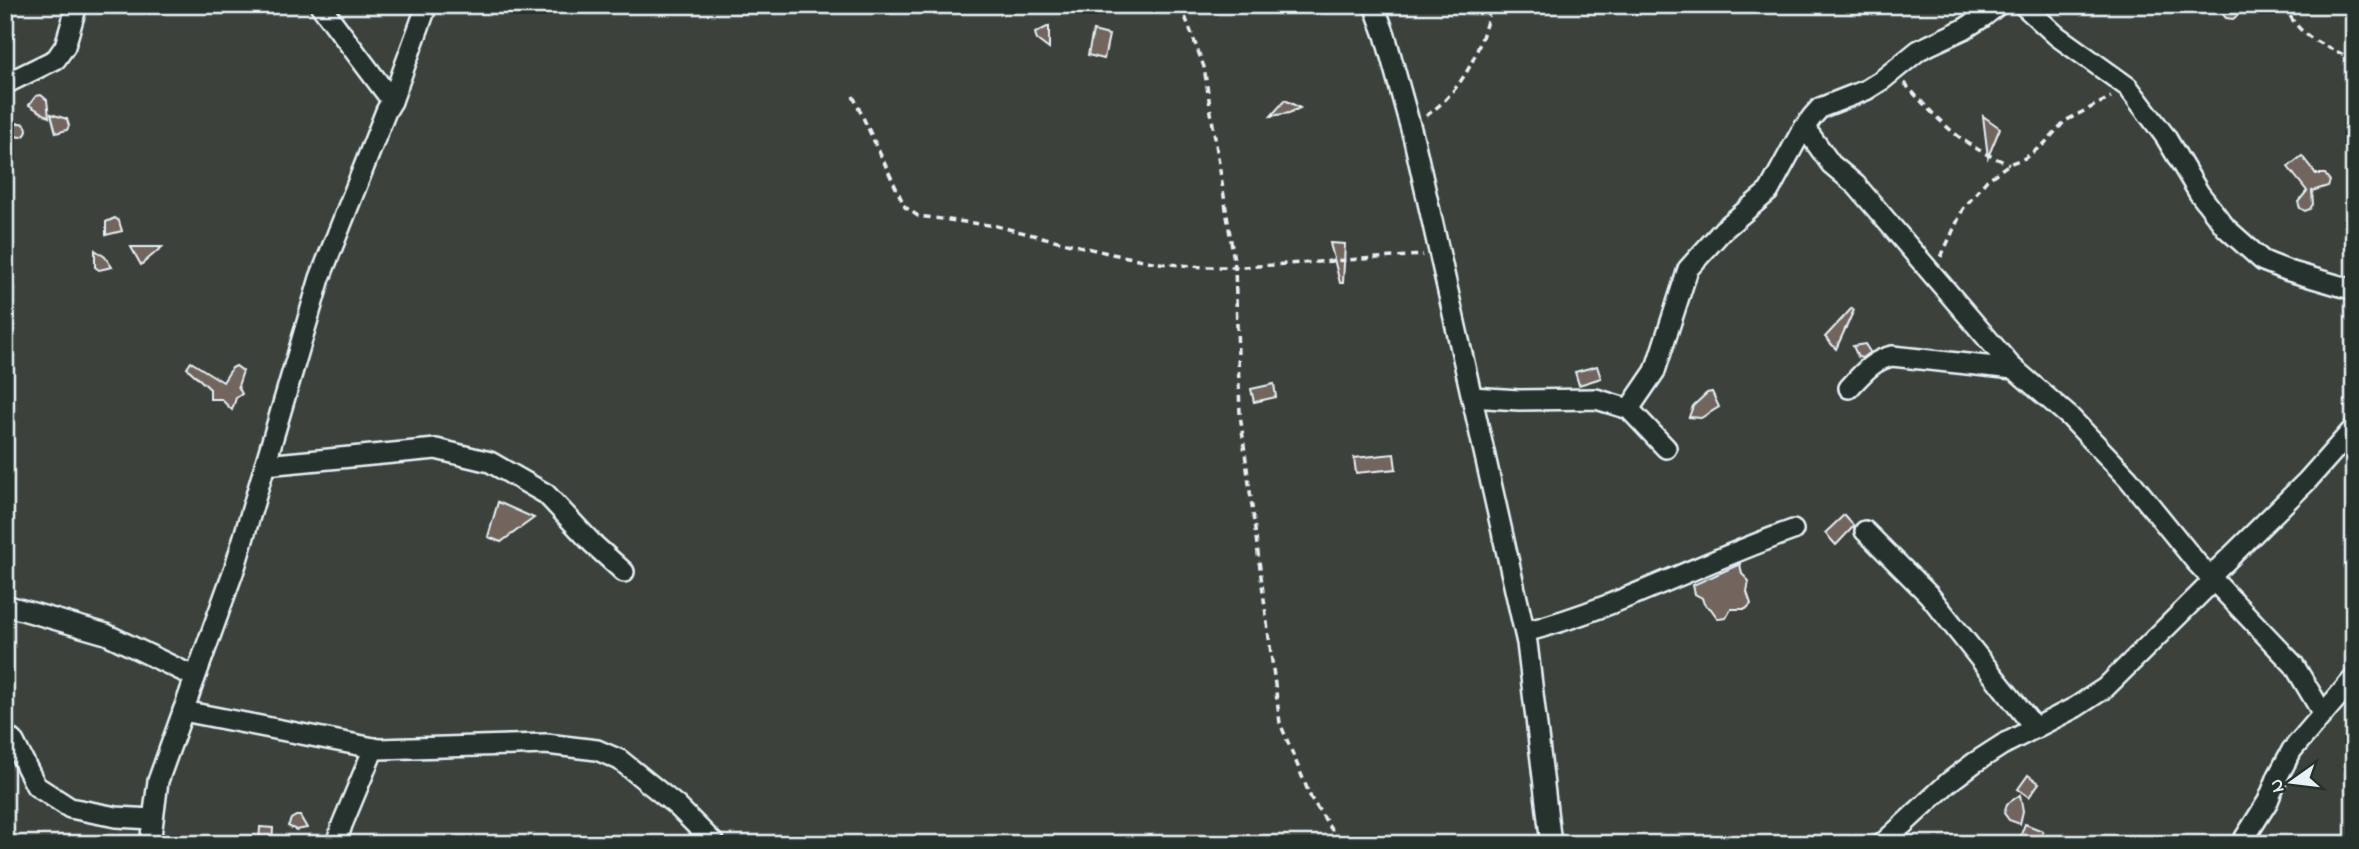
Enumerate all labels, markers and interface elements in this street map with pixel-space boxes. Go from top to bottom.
north arrow [2258,748,2328,818]
text: N [2263,776,2293,795]

